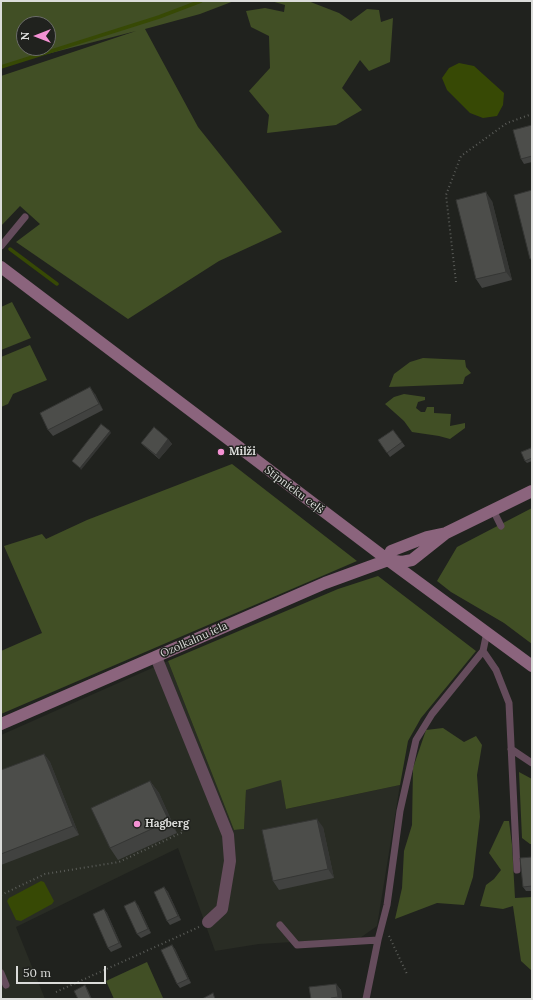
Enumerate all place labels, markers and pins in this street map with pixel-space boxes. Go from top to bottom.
place label: Milži [229,445,256,459]
marker: Milži [216,447,226,457]
place label: Hagberg [145,817,189,831]
marker: Hagberg [132,819,142,829]

